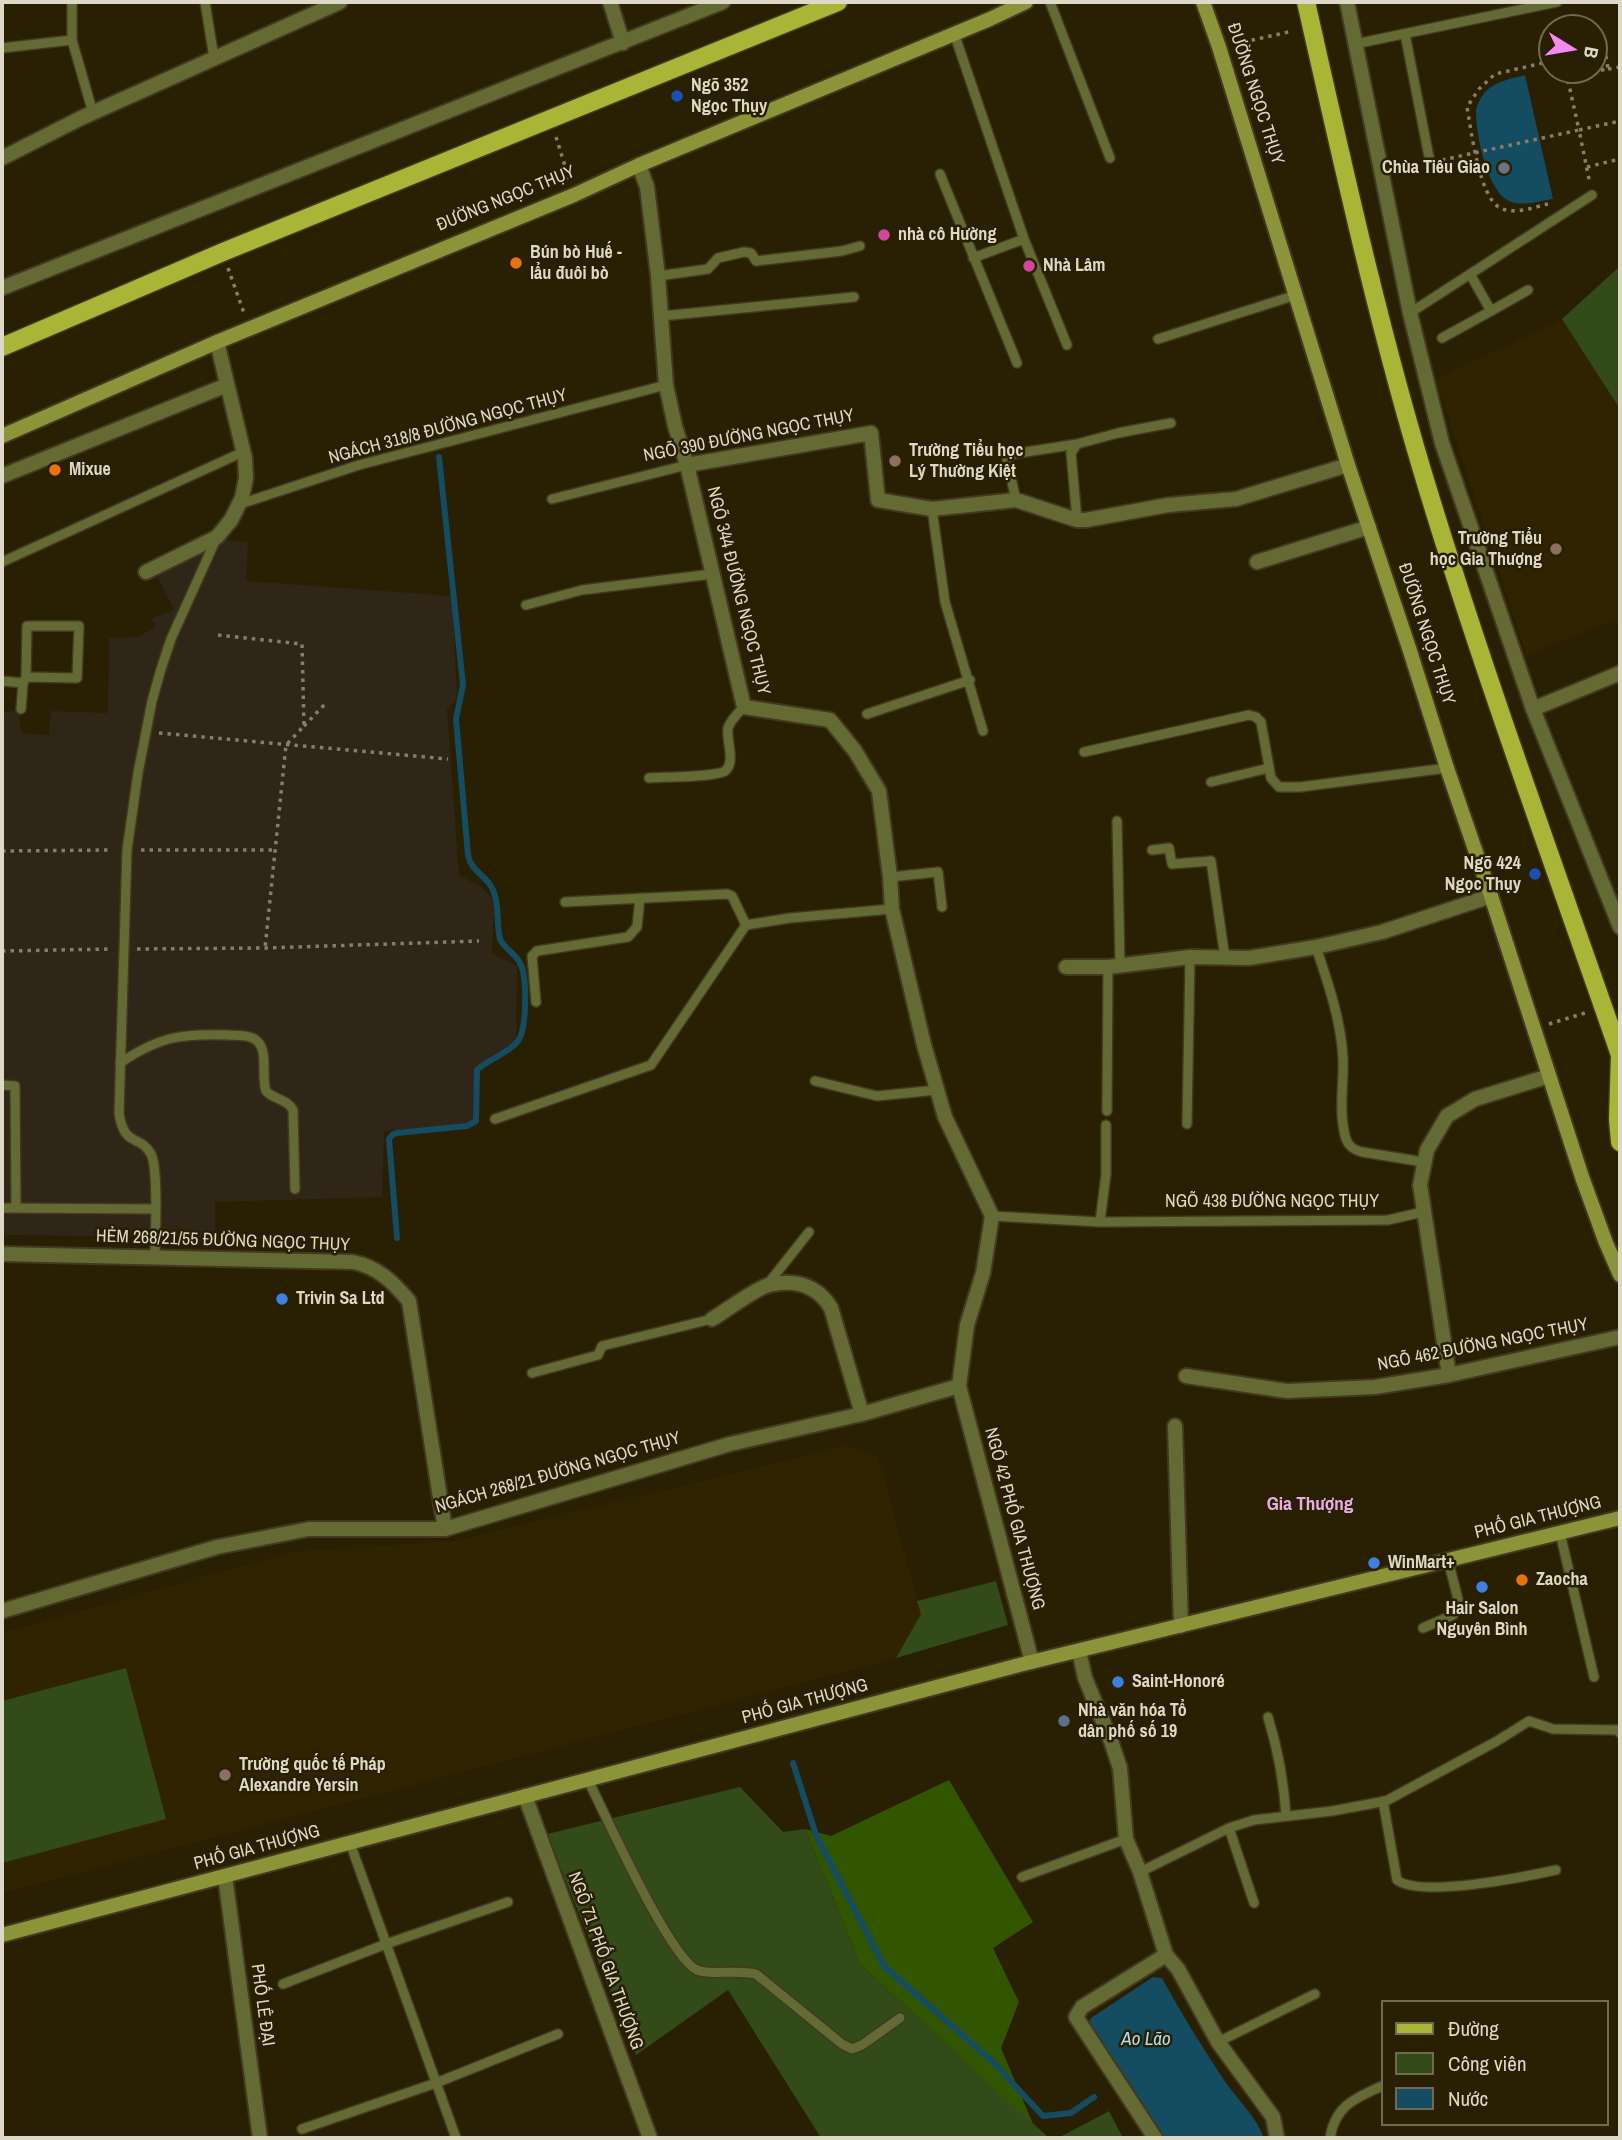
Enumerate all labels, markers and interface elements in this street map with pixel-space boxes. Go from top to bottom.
north arrow [1538,14,1608,84]
street label: ĐƯỜNG NGỌC THỤY [1222,20,1288,168]
text: B [1578,45,1605,61]
place label: Ngõ 352 Ngọc Thụy [691,75,767,118]
marker: Ngõ 352 Ngọc Thụy [669,88,685,104]
place label: Chùa Tiêu Giao [1382,157,1490,179]
marker: Chùa Tiêu Giao [1496,160,1512,176]
street label: ĐƯỜNG NGỌC THỤY [434,161,578,237]
place label: nhà cô Hường [898,224,996,246]
marker: nhà cô Hường [876,227,892,243]
place label: Bún bò Huế - lẩu đuôi bò [530,242,622,284]
marker: Bún bò Huế - lẩu đuôi bò [508,255,524,271]
place label: Nhà Lâm [1043,255,1105,277]
marker: Nhà Lâm [1021,258,1037,274]
street label: NGÁCH 318/8 ĐƯỜNG NGỌC THỤY [326,385,570,469]
street label: NGÕ 390 ĐƯỜNG NGỌC THỤY [642,405,856,467]
place label: Trường Tiểu học Lý Thường Kiệt [909,440,1024,482]
marker: Trường Tiểu học Lý Thường Kiệt [887,453,903,469]
place label: Mixue [69,459,111,481]
marker: Mixue [47,462,63,478]
street label: NGÕ 344 ĐƯỜNG NGỌC THỤY [702,485,774,697]
place label: Trường Tiểu học Gia Thượng [1430,528,1542,570]
marker: Trường Tiểu học Gia Thượng [1548,541,1564,557]
street label: ĐƯỜNG NGỌC THỤY [1393,560,1459,708]
place label: Ngõ 424 Ngọc Thụy [1445,853,1521,896]
marker: Ngõ 424 Ngọc Thụy [1527,866,1543,882]
street label: NGÕ 438 ĐƯỜNG NGỌC THỤY [1165,1191,1379,1213]
street label: HẺM 268/21/55 ĐƯỜNG NGỌC THỤY [96,1226,350,1256]
place label: Trivin Sa Ltd [296,1288,385,1310]
marker: Trivin Sa Ltd [274,1291,290,1307]
street label: NGÕ 462 ĐƯỜNG NGỌC THỤY [1376,1314,1590,1376]
street label: NGÕ 42 PHỐ GIA THƯỢNG [979,1425,1049,1613]
street label: NGÁCH 268/21 ĐƯỜNG NGỌC THỤY [433,1428,683,1518]
street label: PHỐ GIA THƯỢNG [1473,1492,1603,1544]
district label: Gia Thượng [1267,1494,1353,1516]
place label: WinMart+ [1388,1552,1455,1574]
marker: WinMart+ [1366,1555,1382,1571]
place label: Zaocha [1536,1569,1588,1591]
marker: Zaocha [1514,1572,1530,1588]
marker: Hair Salon Nguyên Bình [1474,1579,1490,1595]
place label: Hair Salon Nguyên Bình [1436,1598,1528,1640]
place label: Saint-Honoré [1132,1671,1225,1693]
marker: Saint-Honoré [1110,1674,1126,1690]
street label: PHỐ GIA THƯỢNG [740,1675,870,1729]
place label: Nhà văn hóa Tổ dân phố số 19 [1078,1700,1187,1742]
marker: Nhà văn hóa Tổ dân phố số 19 [1056,1713,1072,1729]
place label: Trường quốc tế Pháp Alexandre Yersin [239,1754,386,1796]
marker: Trường quốc tế Pháp Alexandre Yersin [217,1767,233,1783]
street label: PHỐ GIA THƯỢNG [192,1821,322,1875]
street label: NGÕ 71 PHỐ GIA THƯỢNG [563,1869,647,2053]
street label: PHỐ LÊ ĐẠI [246,1962,278,2048]
legend [1380,2000,1608,2126]
text: Đường [1448,2014,1499,2043]
water label: Ao Lão [1121,2029,1171,2051]
text: Công viên [1448,2049,1527,2078]
text: Nước [1448,2084,1488,2113]

